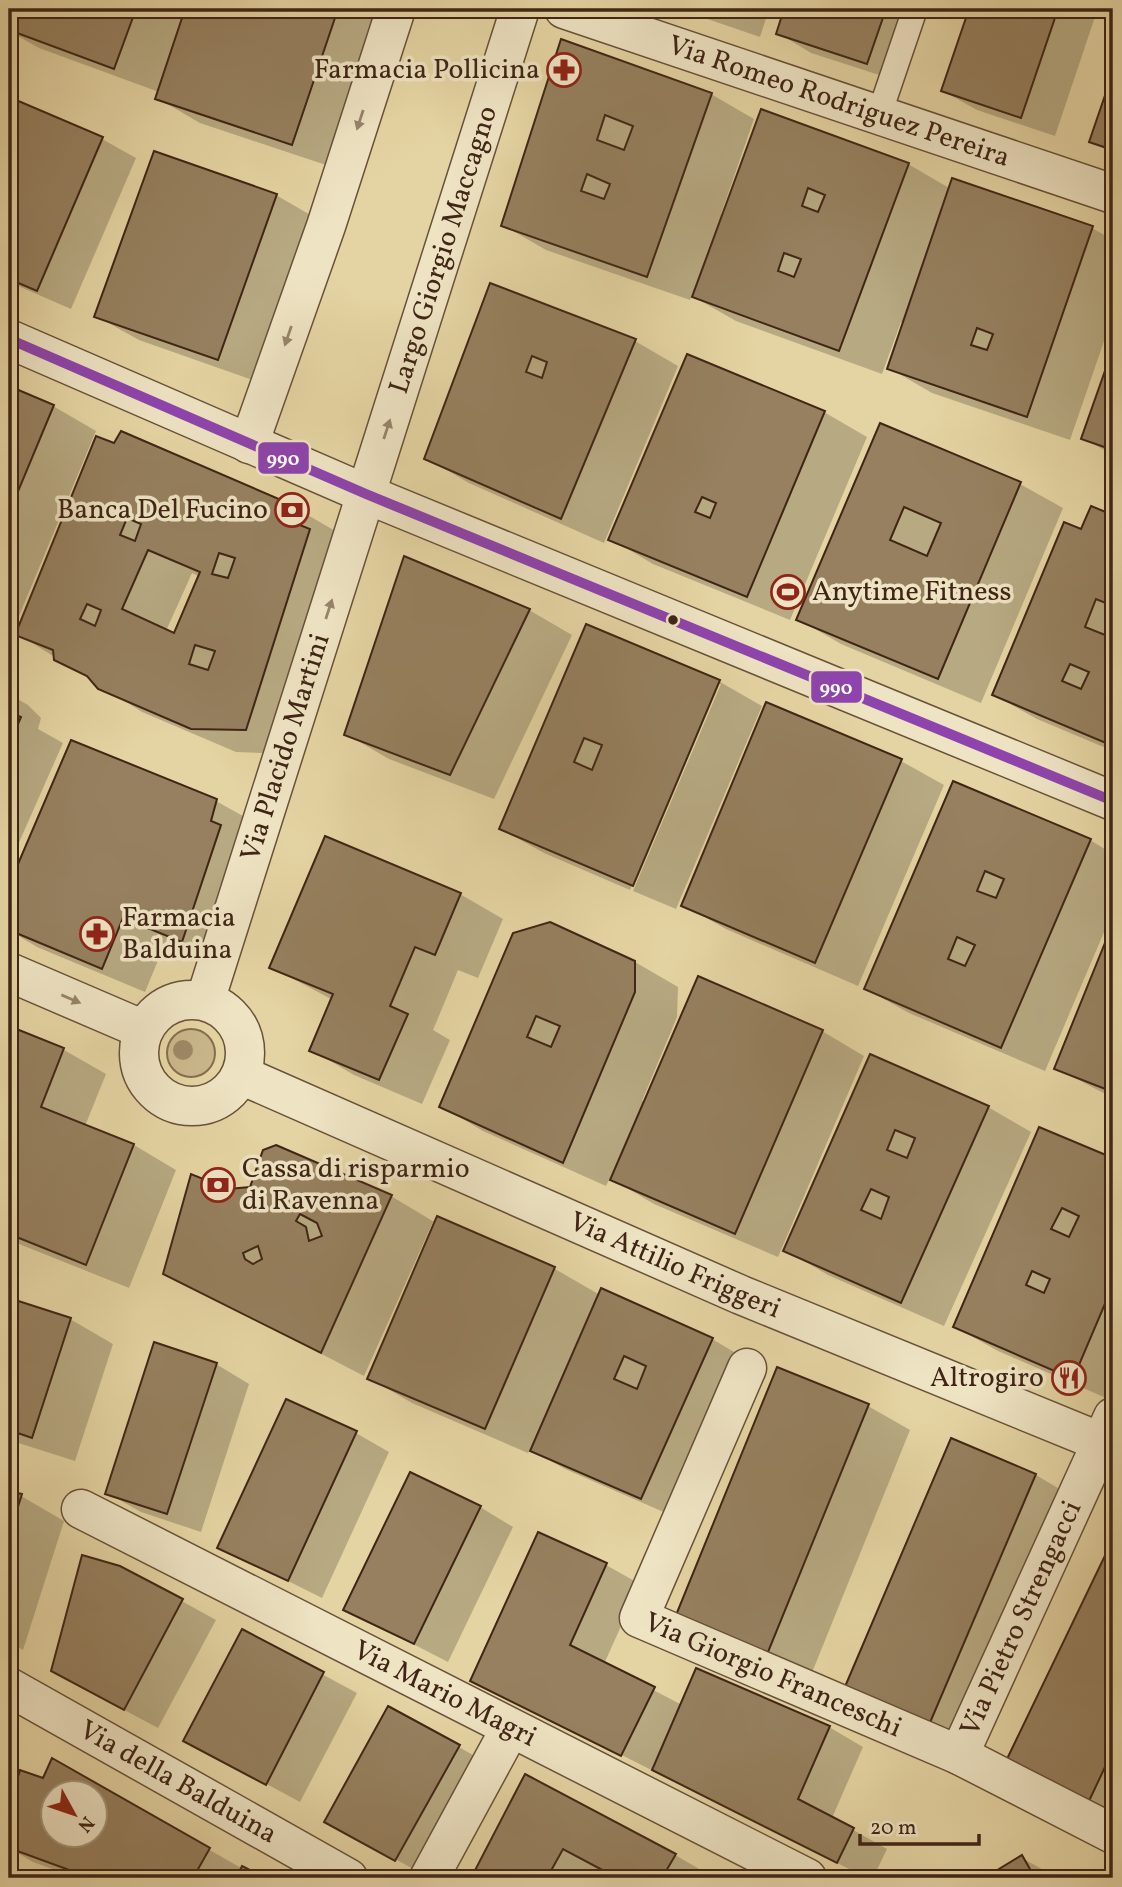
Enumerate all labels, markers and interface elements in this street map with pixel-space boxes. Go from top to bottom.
street label: Via Romeo Rodriguez Pereira [663,26,1015,177]
place label: Farmacia Pollicina [314,51,540,90]
pharmacy icon: Farmacia Pollicina [545,51,583,89]
street label: Largo Giorgio Maccagno [380,101,507,399]
one-way arrow [354,110,365,131]
one-way arrow [282,326,293,347]
one-way arrow [382,418,393,439]
line badge: 990 [257,441,310,475]
text: 990 [267,447,300,473]
place label: Banca Del Fucino [57,491,268,530]
bank icon: Banca Del Fucino [273,491,311,529]
sports icon: Anytime Fitness [769,573,807,611]
place label: Anytime Fitness [812,573,1011,612]
one-way arrow [325,598,335,619]
unlabelled marker [666,613,680,627]
street label: Via Placido Martini [231,629,340,866]
line badge: 990 [810,670,863,704]
text: 990 [820,676,853,702]
place label: Farmacia Balduina [122,899,236,970]
pharmacy icon: Farmacia Balduina [78,915,116,953]
one-way arrow [61,994,82,1005]
place label: Cassa di risparmio di Ravenna [242,1150,470,1221]
bank icon: Cassa di risparmio di Ravenna [199,1166,237,1204]
street label: Via Attilio Friggeri [563,1202,787,1329]
place label: Altrogiro [930,1359,1044,1398]
restaurant icon: Altrogiro [1050,1359,1088,1397]
street label: Via Pietro Strengacci [951,1495,1092,1742]
street label: Via Giorgio Franceschi [638,1603,908,1748]
street label: Via Mario Magri [346,1631,543,1757]
street label: Via della Balduina [72,1711,284,1854]
north arrow [38,1778,108,1848]
scale bar [860,1803,978,1847]
text: N [71,1810,100,1837]
text: 20 m [870,1814,916,1843]

